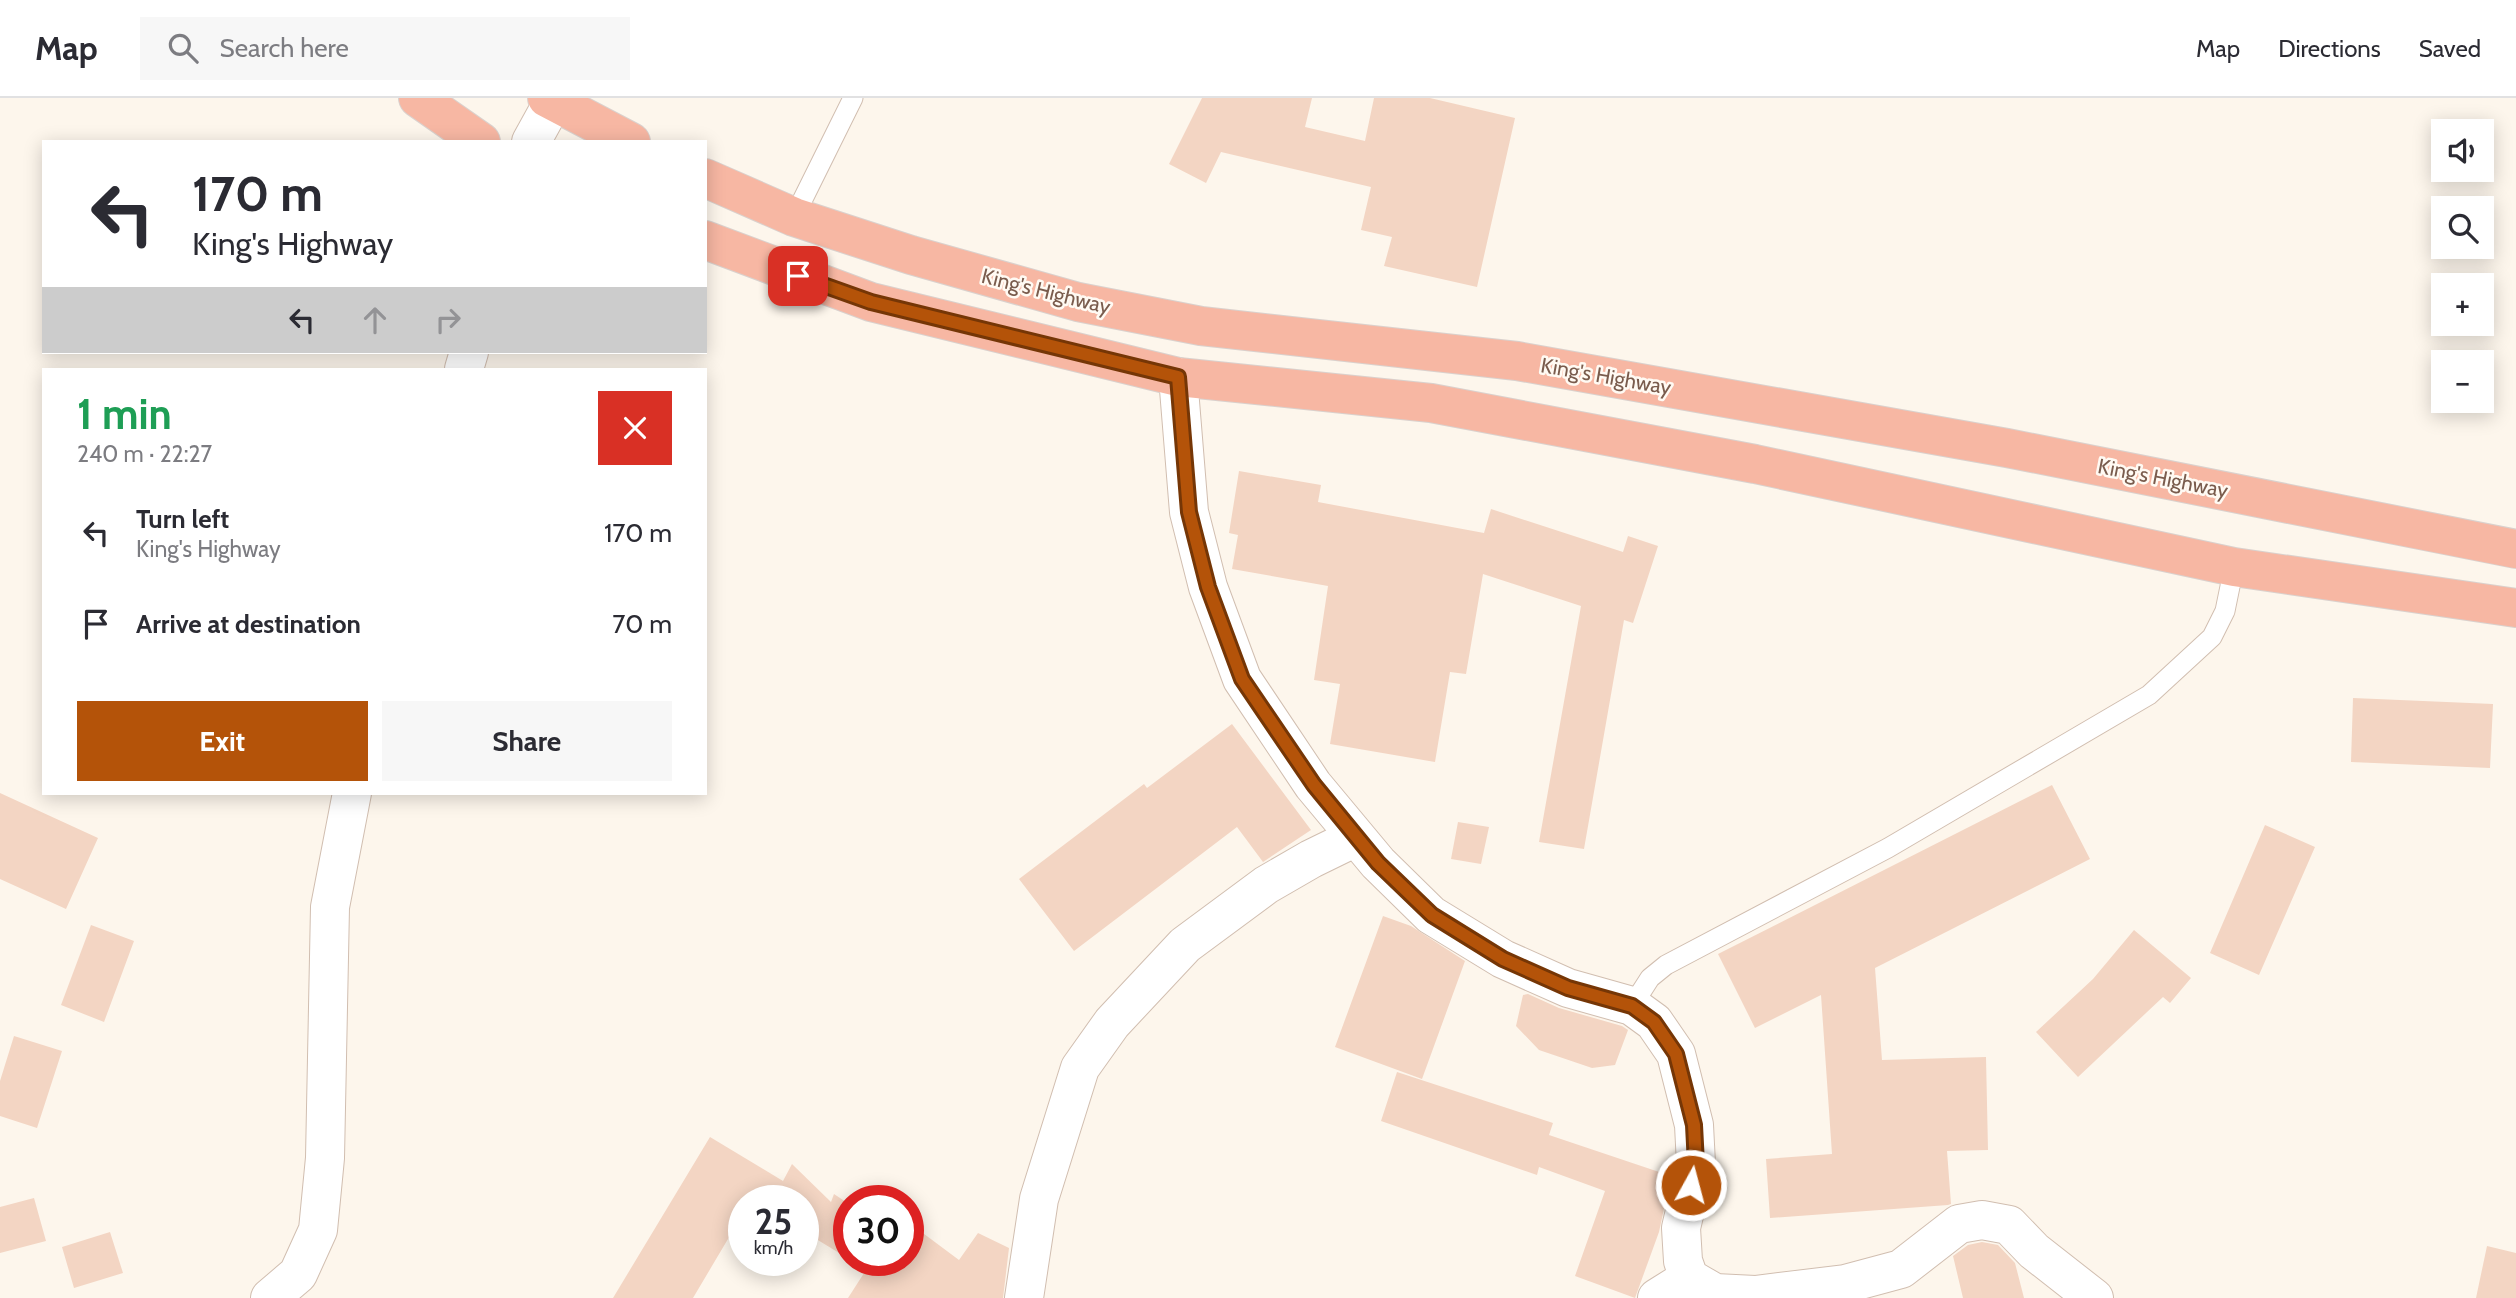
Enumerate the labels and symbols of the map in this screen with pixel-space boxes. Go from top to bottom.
pin [768,246,828,306]
street label: King's Highway [979,263,1113,319]
street label: King's Highway [1539,352,1674,400]
street label: King's Highway [2096,453,2231,503]
position arrow [1654,1148,1728,1222]
speed limit sign: 30 [833,1185,924,1276]

